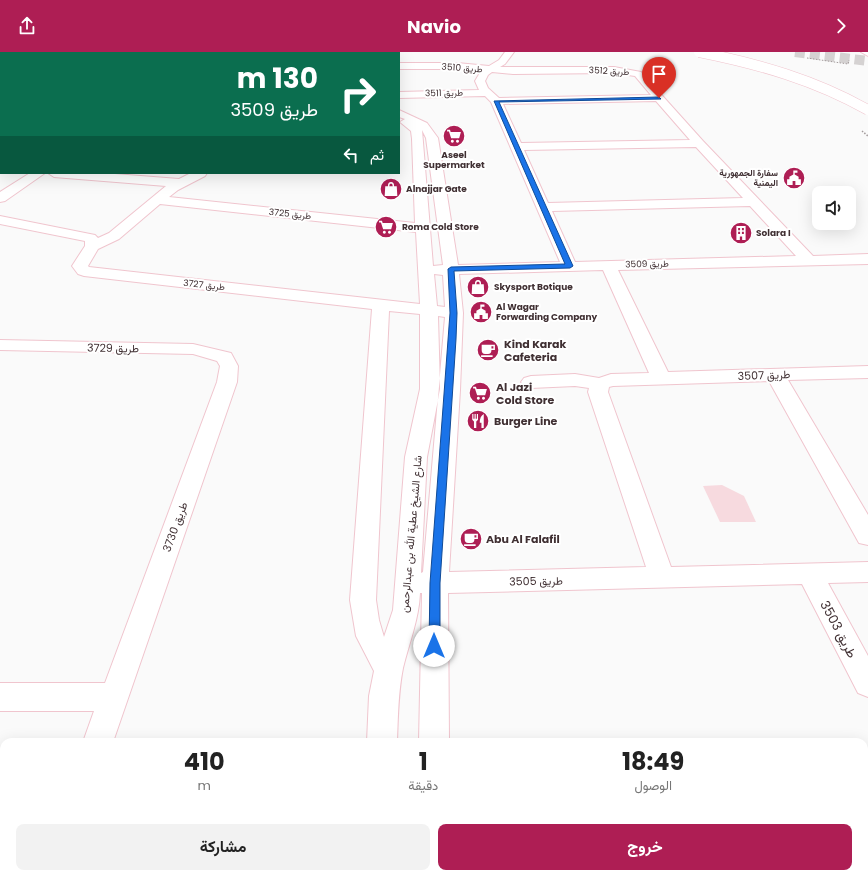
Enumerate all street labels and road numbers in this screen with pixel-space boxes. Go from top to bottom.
street label: طريق 3510 [441,61,483,75]
street label: طريق 3512 [588,64,630,78]
street label: طريق 3511 [425,87,463,99]
street label: طريق 3725 [268,206,312,222]
street label: طريق 3509 [625,258,669,270]
street label: طريق 3727 [183,277,226,293]
street label: طريق 3729 [87,340,139,356]
street label: طريق 3507 [737,366,791,384]
street label: شارع الشيخ عطية الله بن عبدالرحمن [396,454,426,613]
street label: طريق 3730 [159,500,191,554]
street label: طريق 3505 [509,573,563,589]
street label: طريق 3503 [815,597,862,661]

